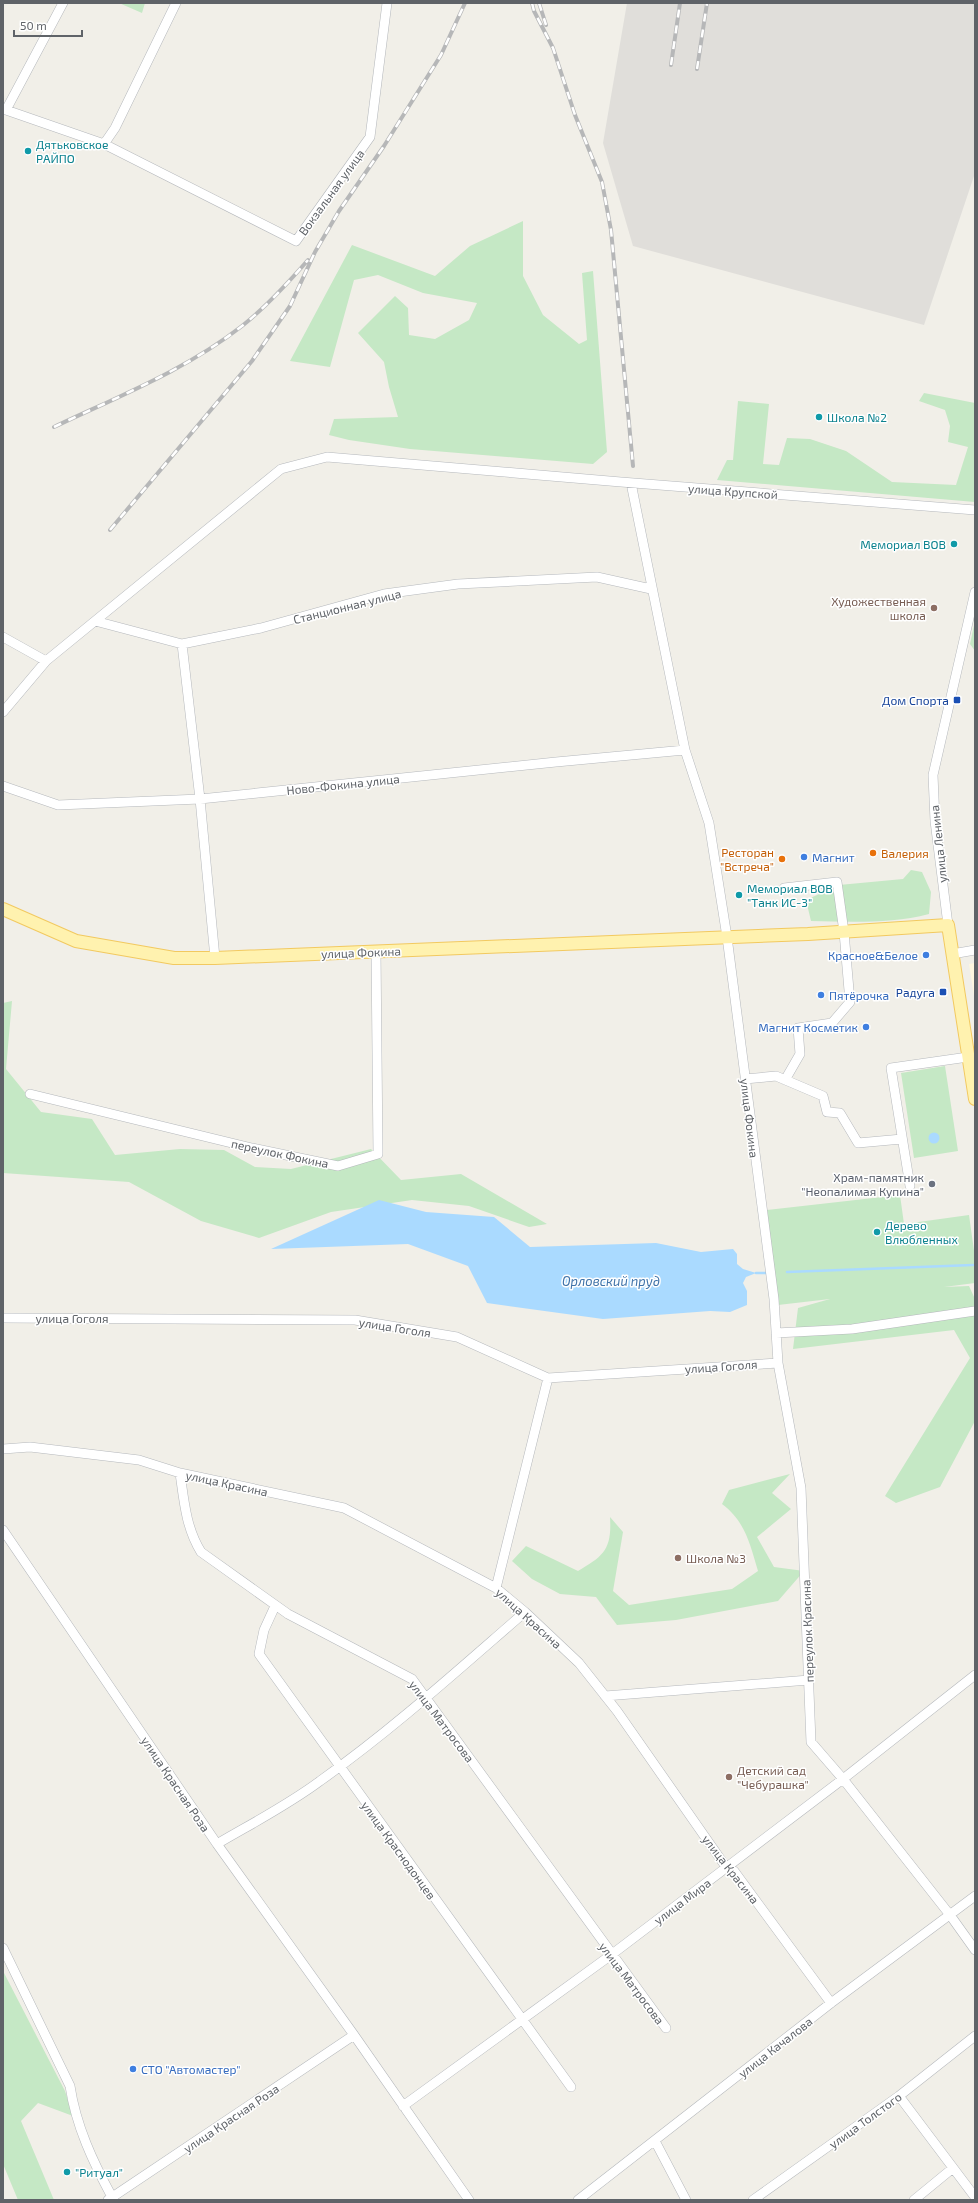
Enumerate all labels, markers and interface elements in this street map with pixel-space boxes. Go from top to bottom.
scale bar [14,12,82,38]
text: 50 m [20,18,47,32]
place label: Дятьковское РАЙПО [36,137,108,165]
marker: Дятьковское РАЙПО [23,146,33,156]
street label: Вокзальная улица [295,146,368,238]
place label: Школа №2 [827,410,887,424]
marker: Школа №2 [814,412,824,422]
street label: улица Крупской [688,481,778,502]
place label: Мемориал ВОВ [860,537,946,551]
marker: Мемориал ВОВ [949,539,959,549]
street label: Станционная улица [292,586,403,627]
place label: Художественная школа [831,594,926,622]
marker: Художественная школа [929,603,939,613]
place label: Дом Спорта [882,693,949,707]
marker: Дом Спорта [952,695,962,705]
street label: Ново-Фокина улица [286,771,400,798]
street label: улица Ленина [927,804,950,884]
place label: Ресторан "Встреча" [720,845,774,873]
place label: Валерия [881,846,929,860]
marker: Валерия [868,848,878,858]
place label: Магнит [812,850,855,864]
marker: Магнит [799,852,809,862]
marker: Ресторан "Встреча" [777,854,787,864]
place label: Мемориал ВОВ "Танк ИС-3" [747,881,833,909]
marker: Мемориал ВОВ "Танк ИС-3" [734,890,744,900]
street label: улица Фокина [321,944,401,961]
place label: Красное&Белое [828,948,918,962]
marker: Красное&Белое [921,950,931,960]
place label: Радуга [896,985,935,1000]
marker: Радуга [938,987,948,997]
place label: Пятёрочка [829,988,889,1002]
marker: Пятёрочка [816,990,826,1000]
place label: Магнит Косметик [758,1020,859,1034]
marker: Магнит Косметик [861,1022,871,1032]
street label: улица Фокина [737,1077,762,1159]
street label: переулок Фокина [230,1136,330,1171]
place label: Храм-памятник "Неопалимая Купина" [801,1170,925,1199]
marker: Храм-памятник "Неопалимая Купина" [927,1179,937,1189]
place label: Дерево Влюбленных [885,1218,958,1246]
marker: Дерево Влюбленных [872,1227,882,1237]
water label: Орловский пруд [562,1273,660,1289]
street label: улица Гоголя [36,1311,108,1326]
street label: улица Гоголя [358,1314,432,1341]
street label: улица Гоголя [684,1356,758,1377]
street label: улица Красина [184,1467,269,1500]
place label: Школа №3 [686,1551,746,1565]
marker: Школа №3 [673,1553,683,1563]
street label: переулок Красина [798,1579,817,1683]
street label: улица Красина [493,1585,565,1652]
street label: улица Матросова [406,1677,477,1765]
street label: улица Красная Роза [138,1734,213,1835]
place label: Детский сад "Чебурашка" [737,1763,809,1792]
marker: Детский сад "Чебурашка" [724,1772,734,1782]
street label: улица Краснодонцев [358,1798,439,1902]
street label: улица Красина [699,1832,762,1907]
street label: улица Мира [651,1875,714,1928]
street label: улица Матросова [596,1939,667,2027]
street label: улица Качалова [735,2014,815,2081]
place label: СТО "Автомастер" [141,2062,241,2076]
marker: СТО "Автомастер" [128,2064,138,2074]
street label: улица Красная Роза [181,2081,282,2156]
street label: улица Толстого [826,2089,905,2152]
place label: "Ритуал" [75,2165,123,2180]
marker: "Ритуал" [62,2167,72,2177]

